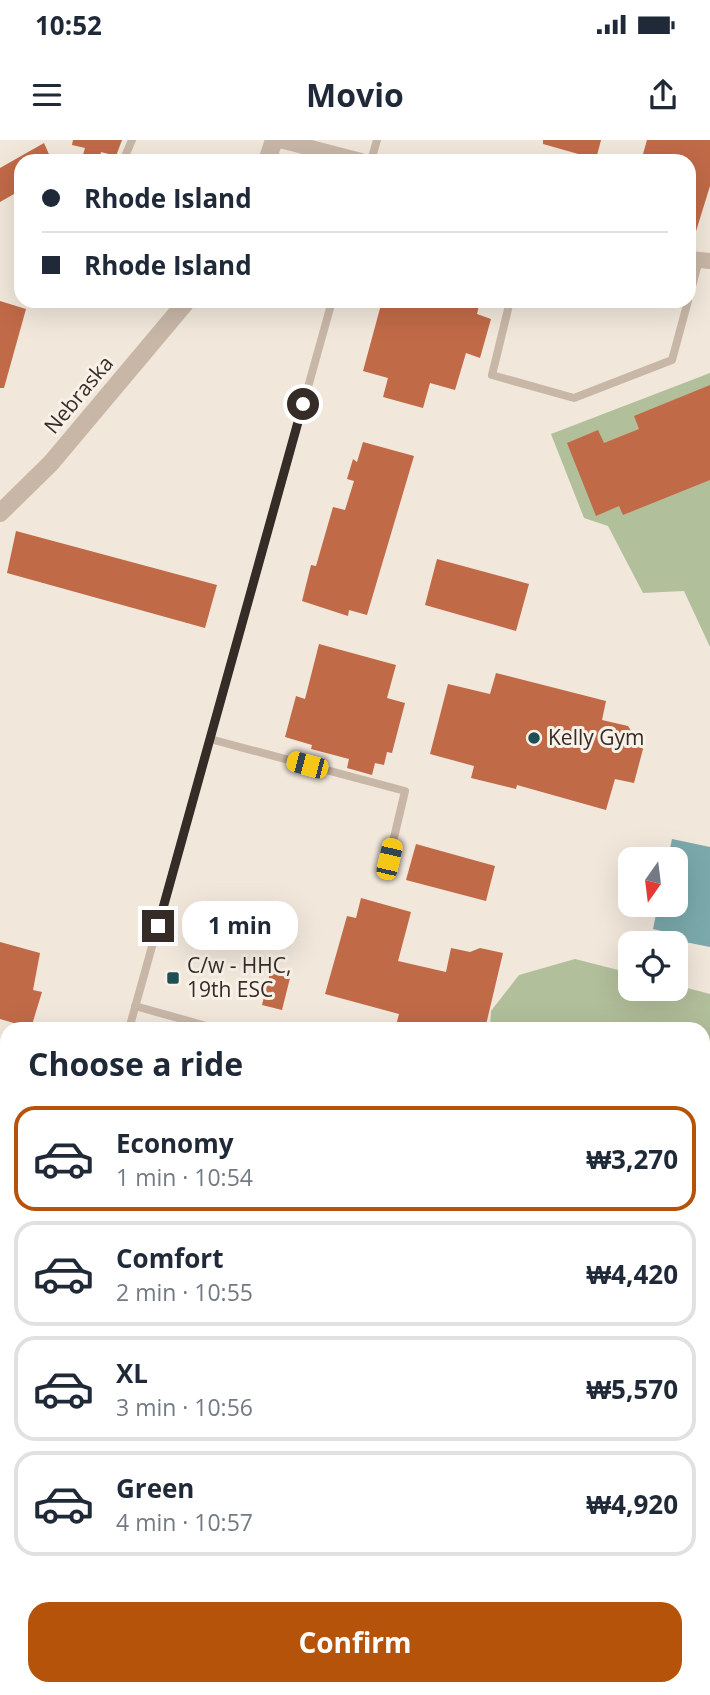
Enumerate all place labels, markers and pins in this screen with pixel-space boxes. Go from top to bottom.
place label: Kelly Gym [548,723,644,751]
marker: Kelly Gym [526,730,542,746]
place label: C/w - HHC, 19th ESC [187,951,292,1003]
marker: C/w - HHC, 19th ESC [165,970,181,986]

